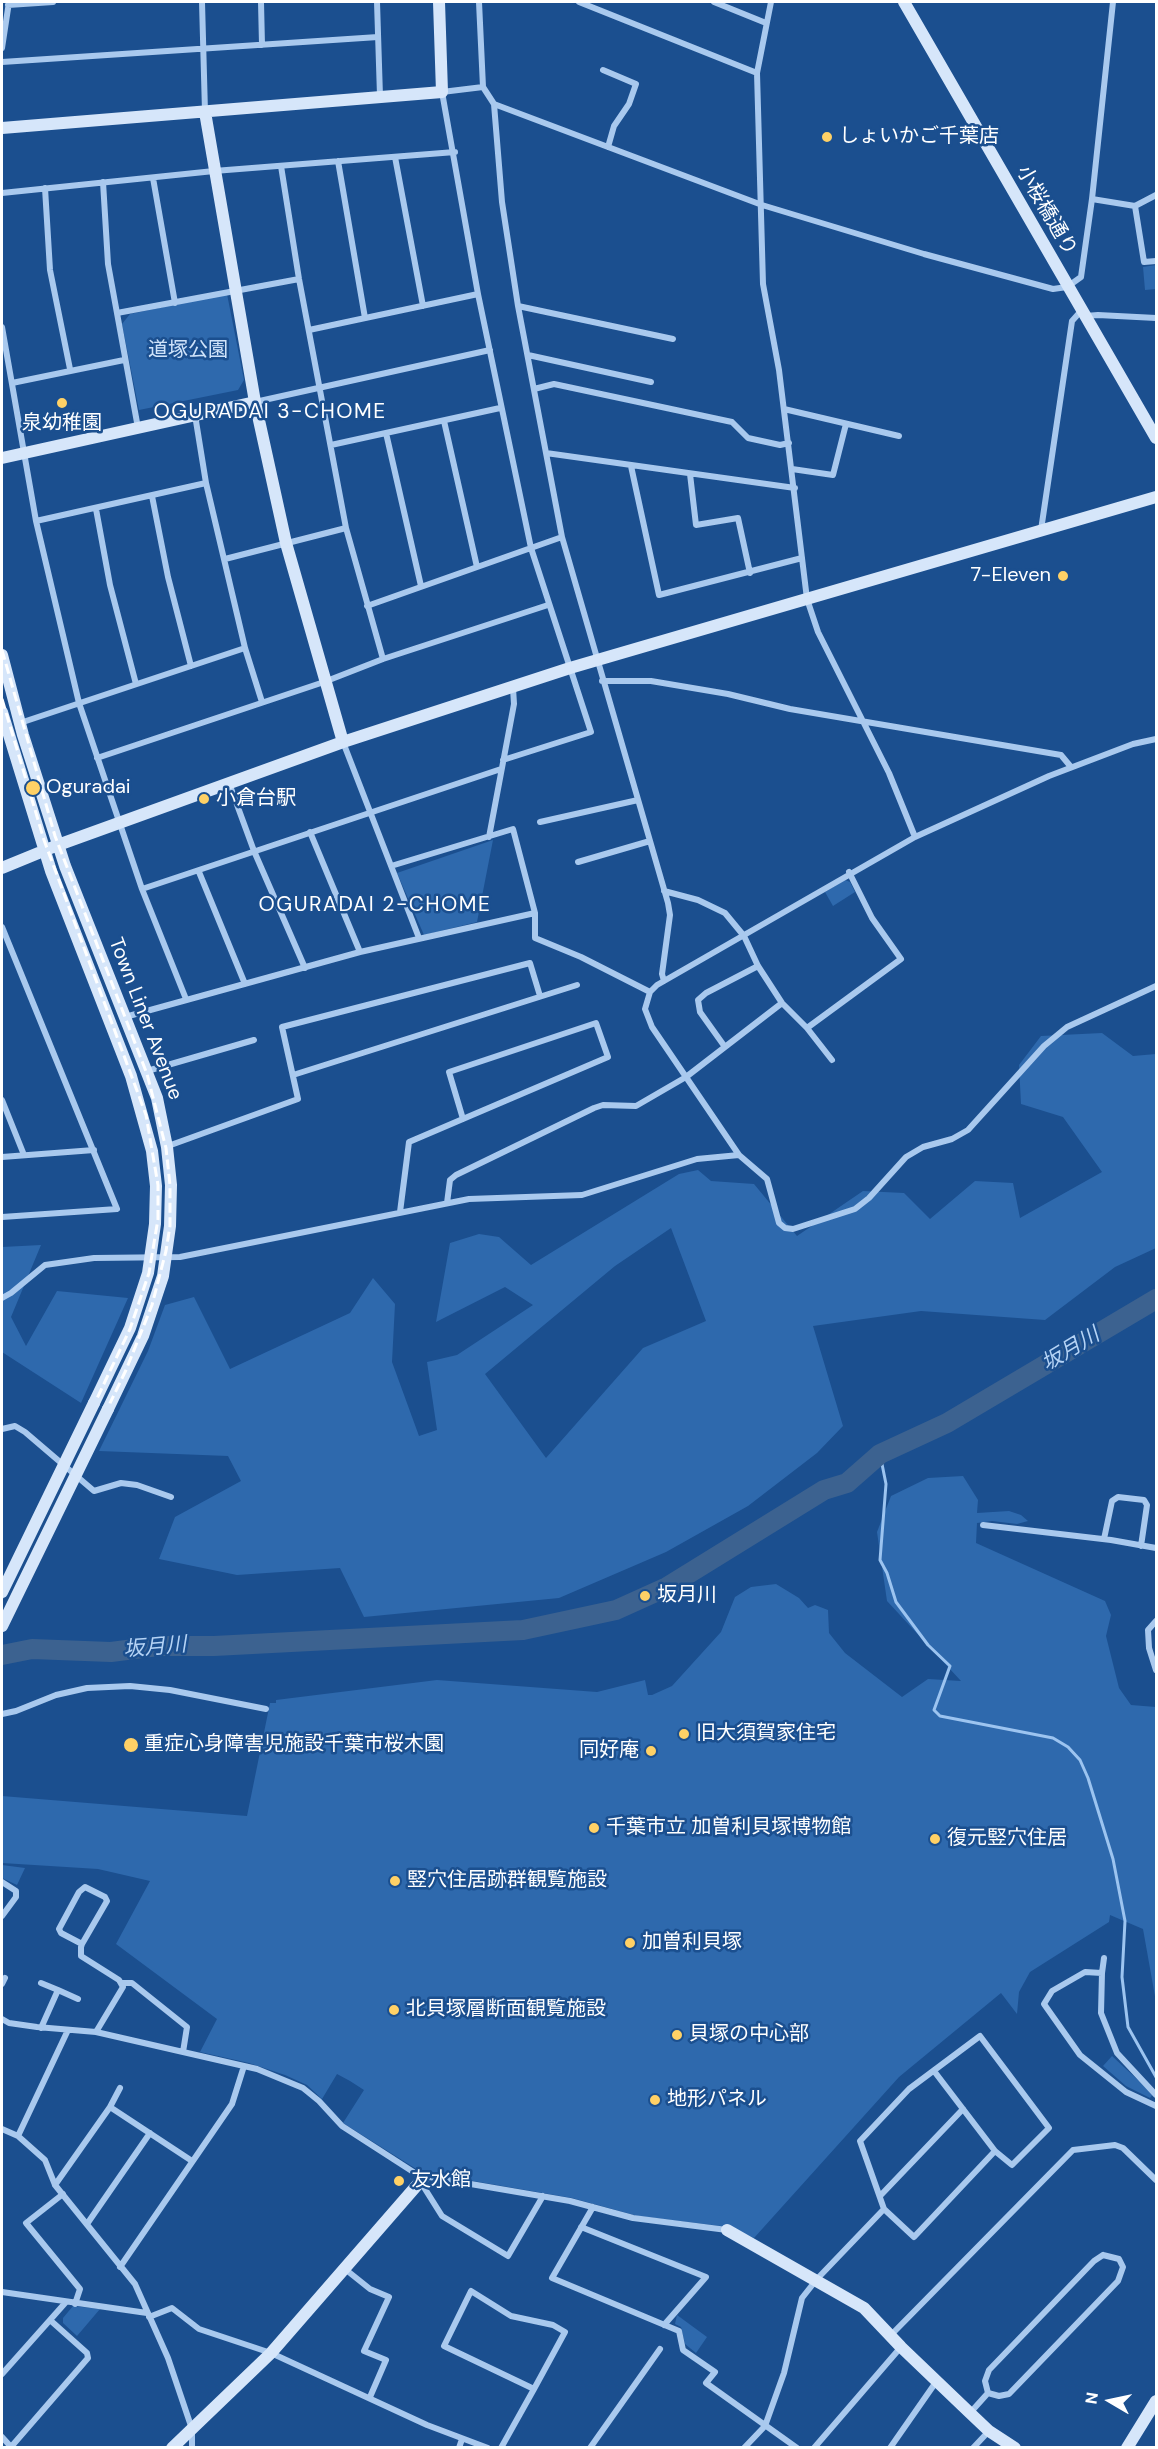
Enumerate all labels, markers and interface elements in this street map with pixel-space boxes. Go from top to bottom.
place label: しょいかご千葉店 [839,125,999,149]
marker: しょいかご千葉店 [820,130,834,144]
street label: 小桜橋通り [1011,162,1081,260]
park label: 道塚公園 [148,339,228,363]
marker: 泉幼稚園 [55,396,69,410]
district label: OGURADAI 3-CHOME [153,399,387,425]
place label: 泉幼稚園 [22,412,102,436]
place label: 7-Eleven [971,564,1051,588]
marker: 7-Eleven [1056,569,1070,583]
place label: Oguradai [46,776,131,800]
marker: Oguradai [24,779,42,797]
place label: 小倉台駅 [216,787,296,811]
marker: 小倉台駅 [197,792,211,806]
district label: OGURADAI 2-CHOME [259,892,491,918]
street label: Town Liner Avenue [103,934,187,1104]
water label: 坂月川 [1038,1323,1104,1377]
place label: 坂月川 [657,1584,717,1608]
marker: 坂月川 [638,1589,652,1603]
water label: 坂月川 [123,1633,187,1663]
place label: 旧大須賀家住宅 [696,1722,836,1746]
marker: 旧大須賀家住宅 [677,1727,691,1741]
place label: 重症心身障害児施設千葉市桜木園 [144,1733,444,1757]
marker: 重症心身障害児施設千葉市桜木園 [122,1736,140,1754]
place label: 同好庵 [579,1739,639,1763]
marker: 同好庵 [644,1744,658,1758]
place label: 千葉市立 加曽利貝塚博物館 [606,1816,851,1840]
marker: 千葉市立 加曽利貝塚博物館 [587,1821,601,1835]
place label: 復元竪穴住居 [947,1827,1067,1851]
marker: 復元竪穴住居 [928,1832,942,1846]
place label: 竪穴住居跡群観覧施設 [407,1869,607,1893]
marker: 竪穴住居跡群観覧施設 [388,1874,402,1888]
place label: 加曽利貝塚 [642,1931,742,1955]
marker: 加曽利貝塚 [623,1936,637,1950]
place label: 北貝塚層断面観覧施設 [406,1998,606,2022]
marker: 北貝塚層断面観覧施設 [387,2003,401,2017]
place label: 貝塚の中心部 [689,2023,809,2047]
marker: 貝塚の中心部 [670,2028,684,2042]
place label: 地形パネル [667,2088,767,2112]
marker: 地形パネル [648,2093,662,2107]
place label: 友水館 [411,2169,471,2193]
marker: 友水館 [392,2174,406,2188]
north arrow [1080,2371,1140,2431]
text: N [1080,2391,1103,2406]

